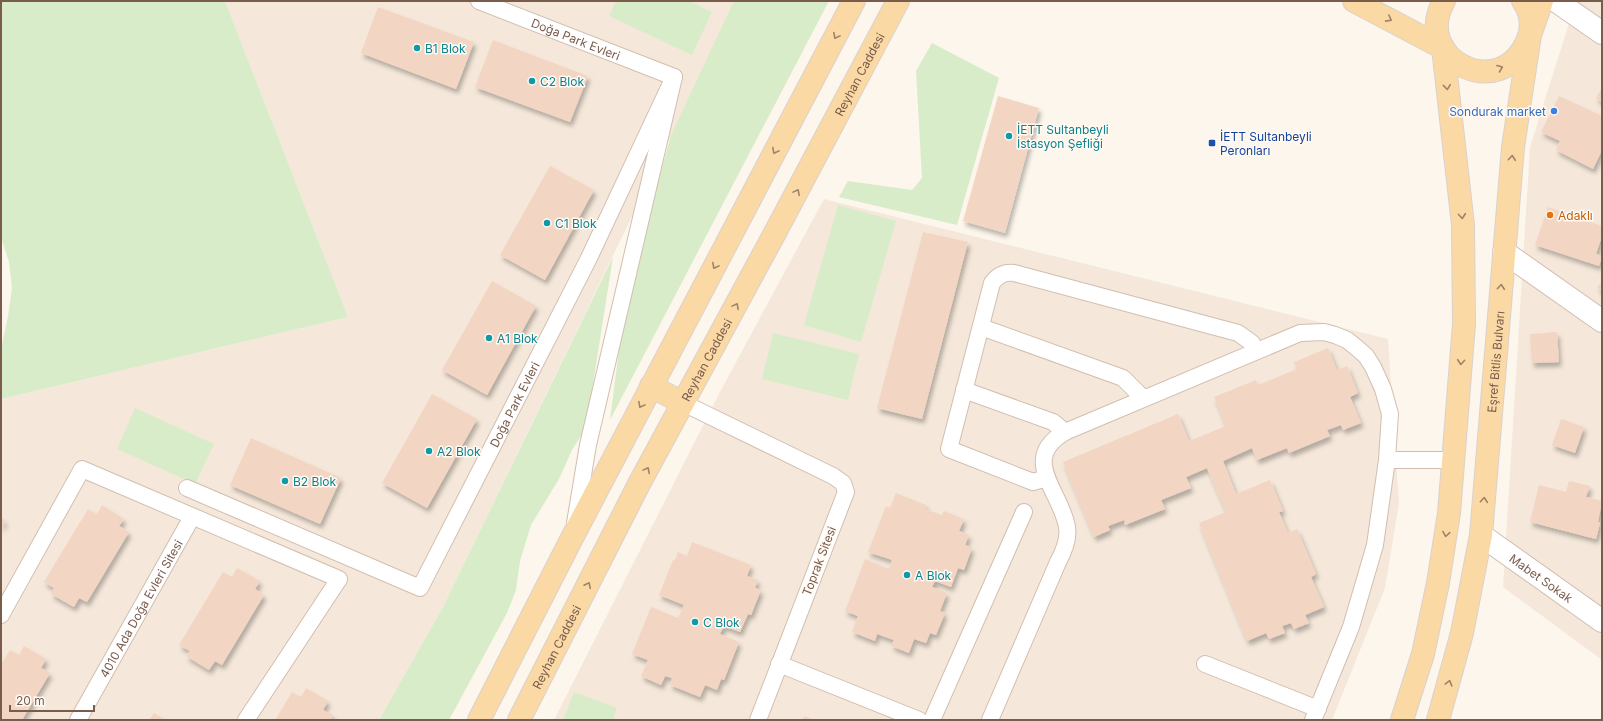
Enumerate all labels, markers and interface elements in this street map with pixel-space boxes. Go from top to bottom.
street label: Doğa Park Evleri [529,15,623,63]
one-way arrow [1385,15,1392,22]
street label: Reyhan Caddesi [831,30,887,118]
one-way arrow [833,31,841,39]
place label: B1 Blok [425,41,466,56]
marker: B1 Blok [412,43,422,53]
one-way arrow [1497,64,1504,72]
place label: C2 Blok [540,74,584,89]
marker: C2 Blok [527,76,537,86]
one-way arrow [1442,84,1451,90]
place label: Sondurak market [1449,104,1546,119]
marker: Sondurak market [1549,106,1559,116]
place label: İETT Sultanbeyli İstasyon Şefliği [1017,122,1109,151]
place label: İETT Sultanbeyli Peronları [1220,129,1312,158]
marker: İETT Sultanbeyli İstasyon Şefliği [1004,131,1014,141]
marker: İETT Sultanbeyli Peronları [1207,138,1217,148]
one-way arrow [773,146,780,154]
one-way arrow [1508,154,1517,161]
one-way arrow [793,189,800,196]
place label: Adaklı [1558,208,1593,223]
marker: Adaklı [1545,210,1555,220]
one-way arrow [1457,213,1466,219]
place label: C1 Blok [555,216,597,231]
marker: C1 Blok [542,218,552,228]
one-way arrow [712,261,720,269]
one-way arrow [1497,284,1506,290]
one-way arrow [731,303,738,310]
street label: Eşref Bitlis Bulvarı [1484,310,1507,413]
street label: Reyhan Caddesi [678,316,735,404]
place label: A1 Blok [497,331,538,346]
marker: A1 Blok [484,333,494,343]
street label: Doğa Park Evleri [486,359,542,450]
one-way arrow [1456,359,1465,365]
one-way arrow [638,401,646,409]
place label: A2 Blok [437,444,481,459]
marker: A2 Blok [424,446,434,456]
one-way arrow [642,467,650,474]
place label: B2 Blok [293,474,336,489]
marker: B2 Blok [280,476,290,486]
one-way arrow [1480,497,1489,503]
street label: Toprak Sitesi [799,524,839,598]
one-way arrow [1442,531,1451,537]
street label: 4010 Ada Doğa Evleri Sitesi [96,537,185,680]
street label: Mabet Sokak [1507,550,1576,606]
place label: A Blok [915,568,952,583]
marker: A Blok [902,570,912,580]
one-way arrow [583,582,591,590]
street label: Reyhan Caddesi [529,602,584,691]
place label: C Blok [703,615,740,630]
marker: C Blok [690,617,700,627]
one-way arrow [1444,679,1453,686]
scale bar [10,687,94,713]
text: 20 m [16,693,45,708]

